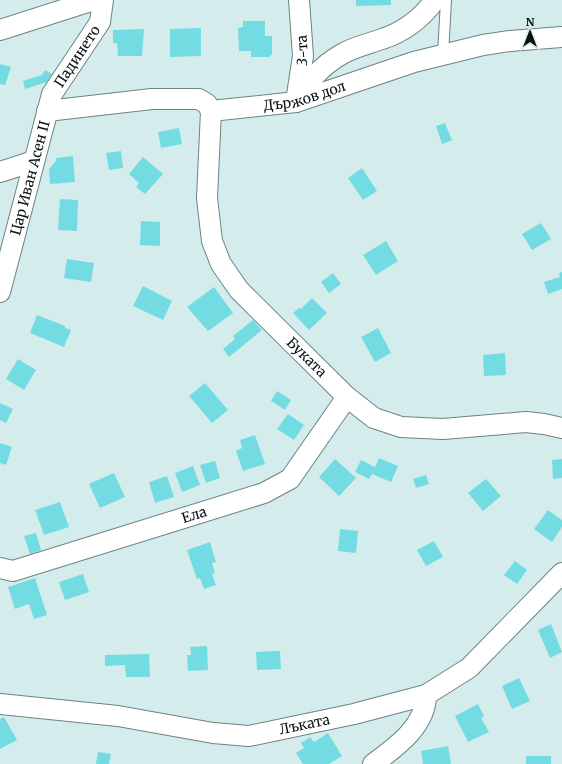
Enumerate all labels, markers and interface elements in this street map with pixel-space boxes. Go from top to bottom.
north arrow [510,12,550,52]
text: N [526,15,535,29]
street label: Падинето [50,22,104,91]
street label: 3-та [293,34,312,67]
street label: Държов дол [263,77,348,114]
street label: Цар Иван Асен II [6,119,54,237]
street label: Буката [283,333,331,381]
street label: Ела [179,502,209,527]
street label: Лъката [278,710,332,738]

